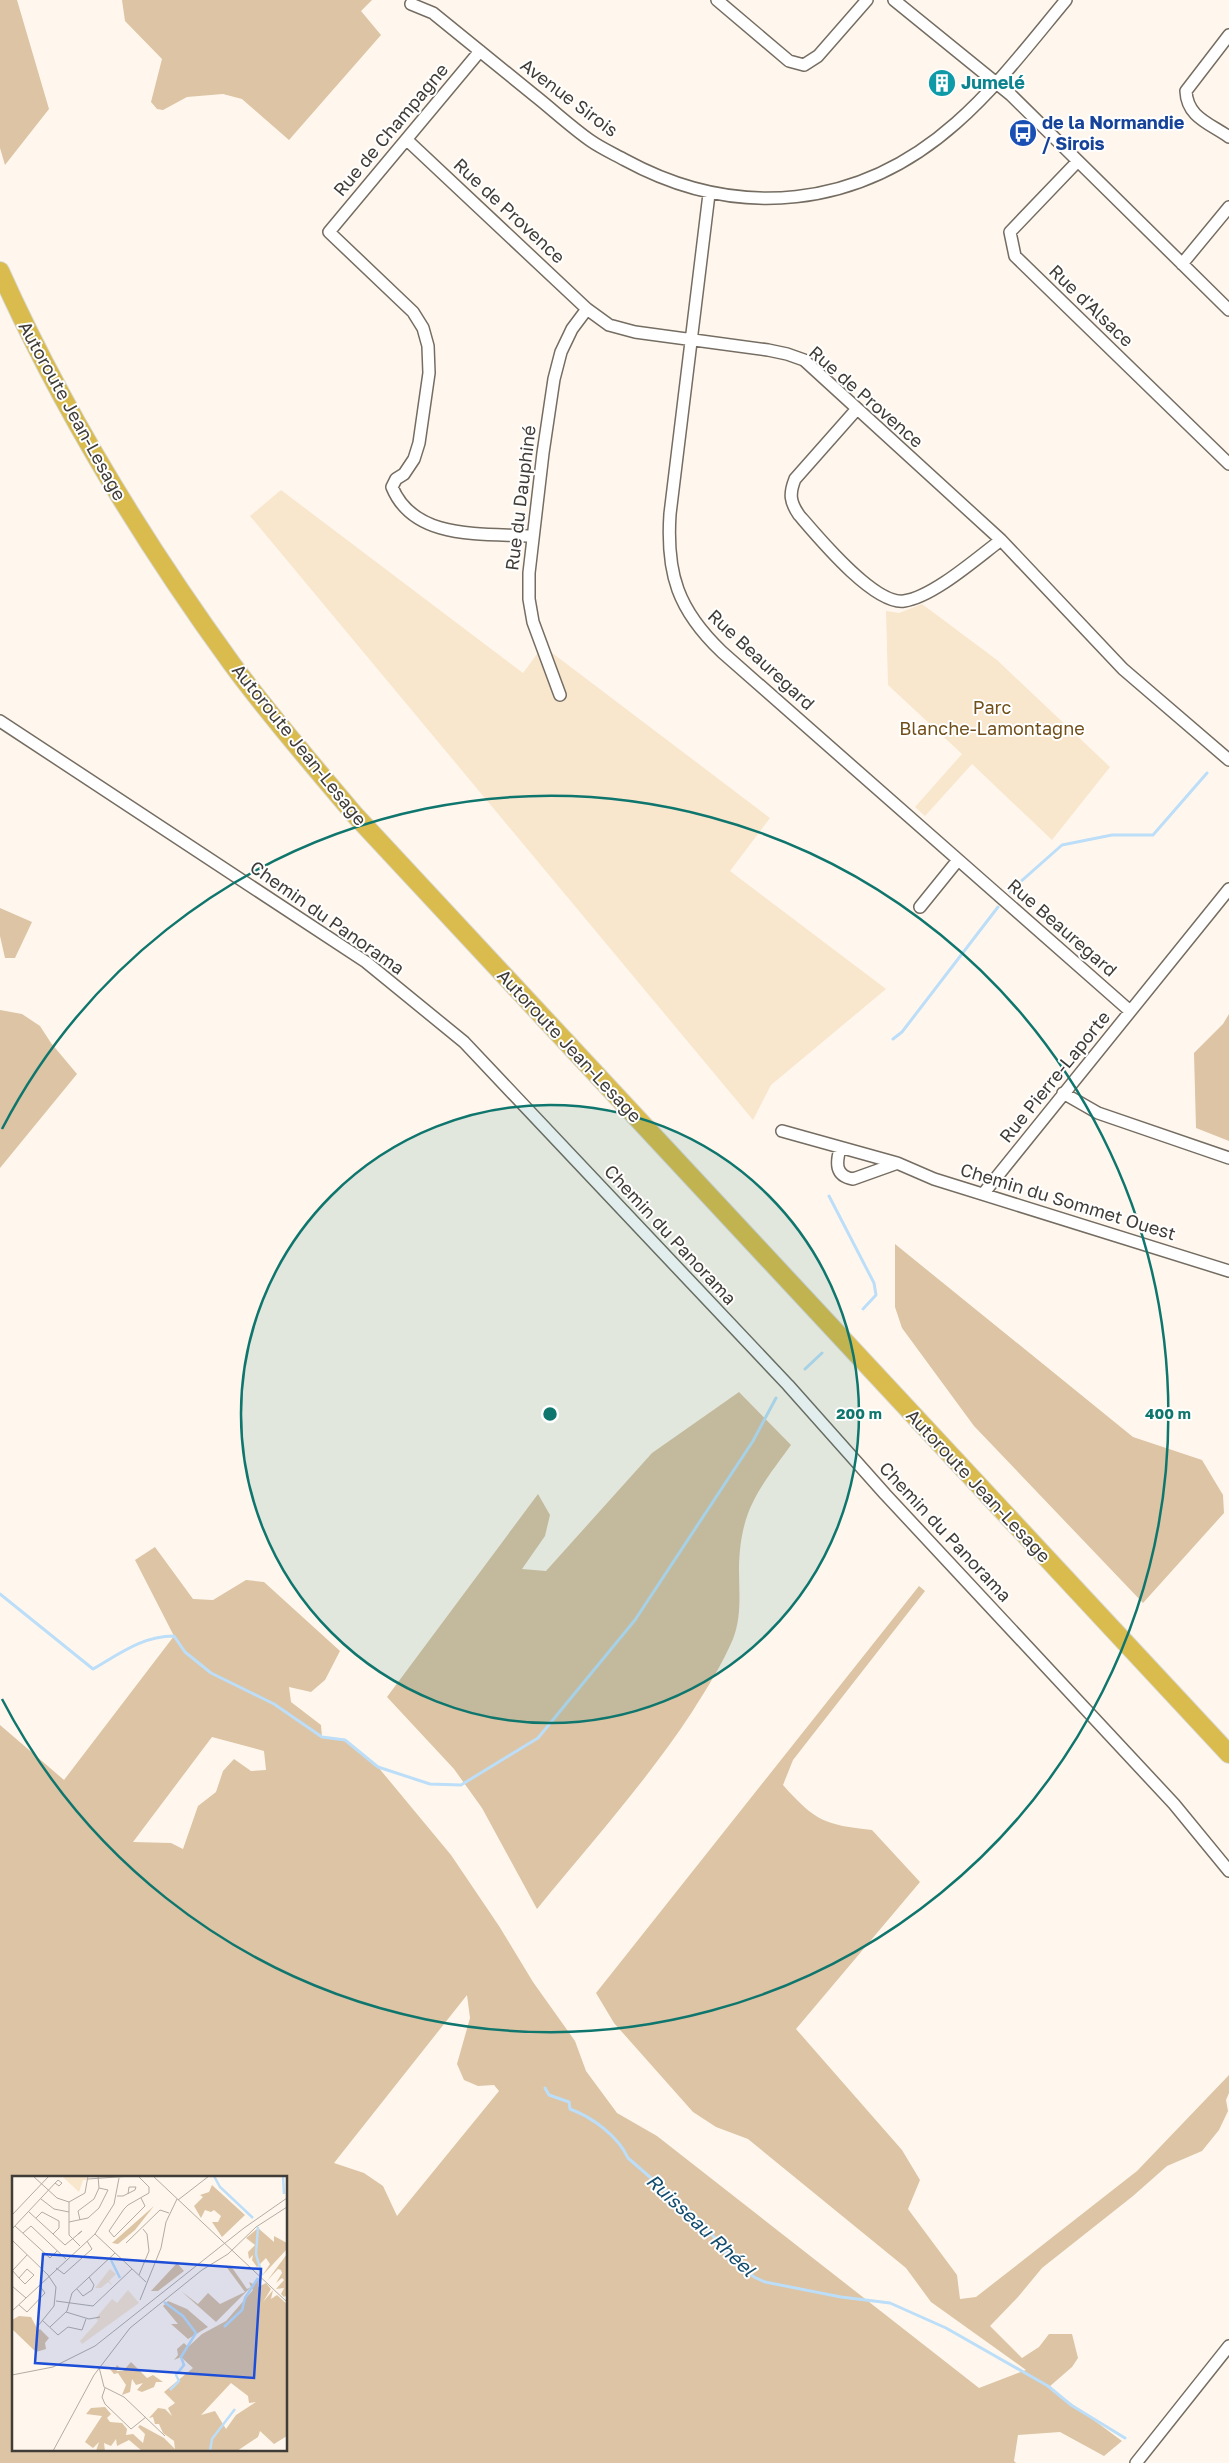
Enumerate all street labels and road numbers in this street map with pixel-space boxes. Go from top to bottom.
street label: Avenue Sirois [517,53,623,141]
street label: Rue de Champagne [328,58,452,200]
street label: Rue de Provence [449,153,570,268]
street label: Rue d'Alsace [1045,260,1138,351]
street label: Autoroute Jean-Lesage [14,317,131,504]
street label: Rue de Provence [805,341,928,452]
street label: Rue du Dauphiné [500,424,540,572]
street label: Rue Beauregard [704,604,820,714]
street label: Autoroute Jean-Lesage [228,659,372,830]
street label: Chemin du Panorama [246,856,409,979]
street label: Rue Beauregard [1003,874,1122,981]
street label: Autoroute Jean-Lesage [493,964,646,1127]
street label: Rue Pierre-Laporte [994,1006,1114,1147]
street label: Chemin du Sommet Ouest [958,1158,1179,1244]
street label: Chemin du Panorama [600,1160,741,1309]
street label: Autoroute Jean-Lesage [902,1404,1055,1567]
street label: Chemin du Panorama [875,1457,1016,1606]

